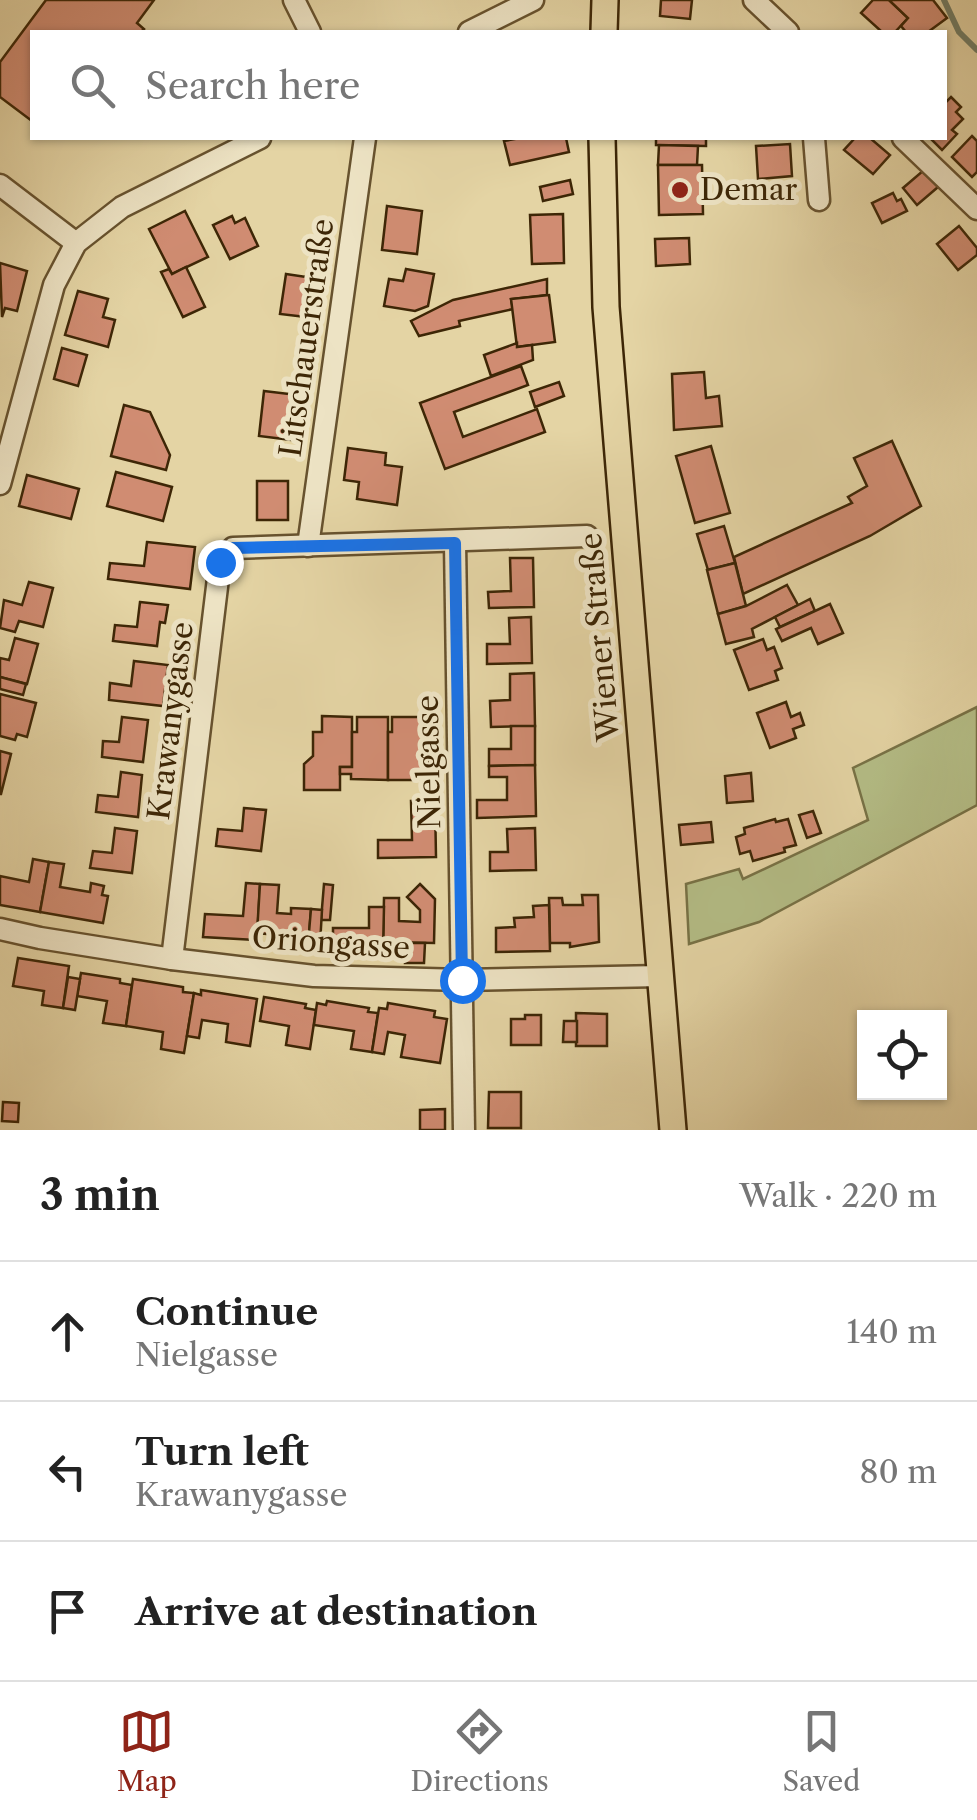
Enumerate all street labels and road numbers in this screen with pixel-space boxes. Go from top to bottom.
street label: Litschauerstraße [271,216,342,459]
street label: Wiener Straße [572,531,627,744]
street label: Krawanygasse [140,620,201,822]
street label: Nielgasse [409,695,448,829]
street label: Oriongasse [251,919,411,966]

